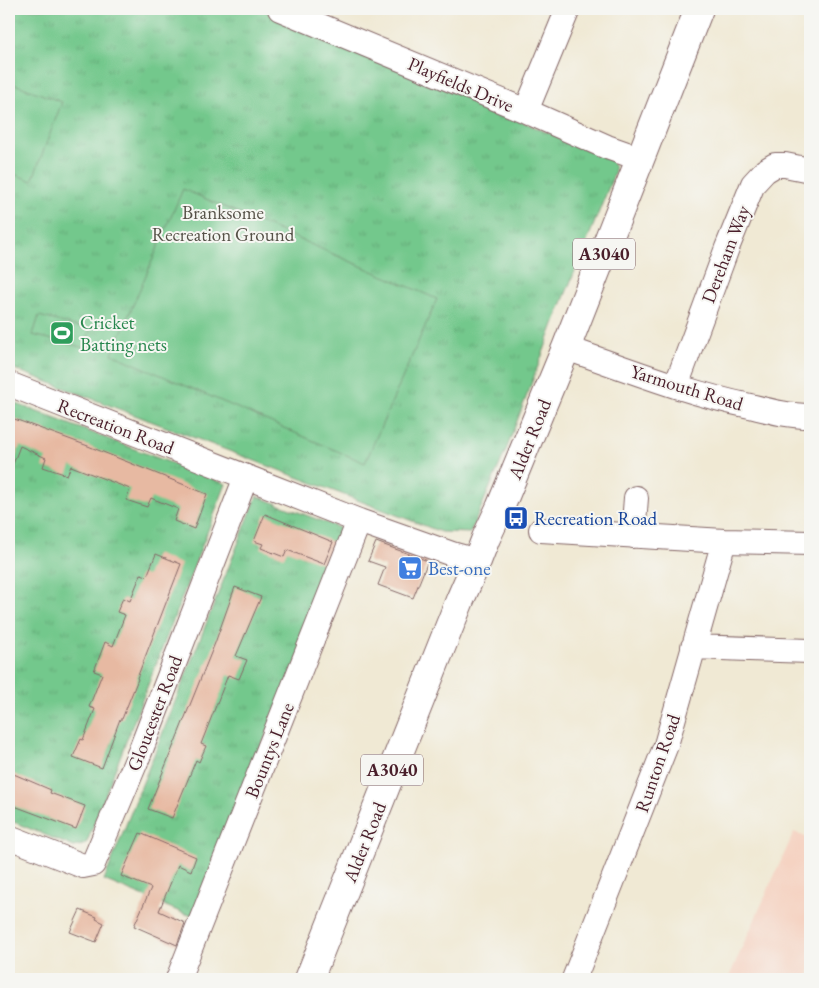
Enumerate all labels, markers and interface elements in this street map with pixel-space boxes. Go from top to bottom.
street label: Playfields Drive [404,51,518,118]
park label: Branksome Recreation Ground [152,200,295,247]
street label: Dereham Way [695,201,756,307]
road number: A3040 [573,238,635,270]
place label: Cricket Batting nets [80,310,167,357]
sports icon: Cricket Batting nets [49,320,75,346]
street label: Yarmouth Road [627,358,747,417]
street label: Recreation Road [54,393,178,460]
street label: Alder Road [502,395,557,484]
bus stop icon: Recreation Road [503,505,529,531]
place label: Recreation Road [534,506,658,531]
supermarket icon: Best-one [397,555,423,581]
place label: Best-one [428,556,491,581]
street label: Gloucester Road [121,651,188,775]
street label: Bountys Lane [239,699,300,802]
street label: Runton Road [629,710,686,816]
road number: A3040 [361,754,423,786]
street label: Alder Road [337,798,392,887]

